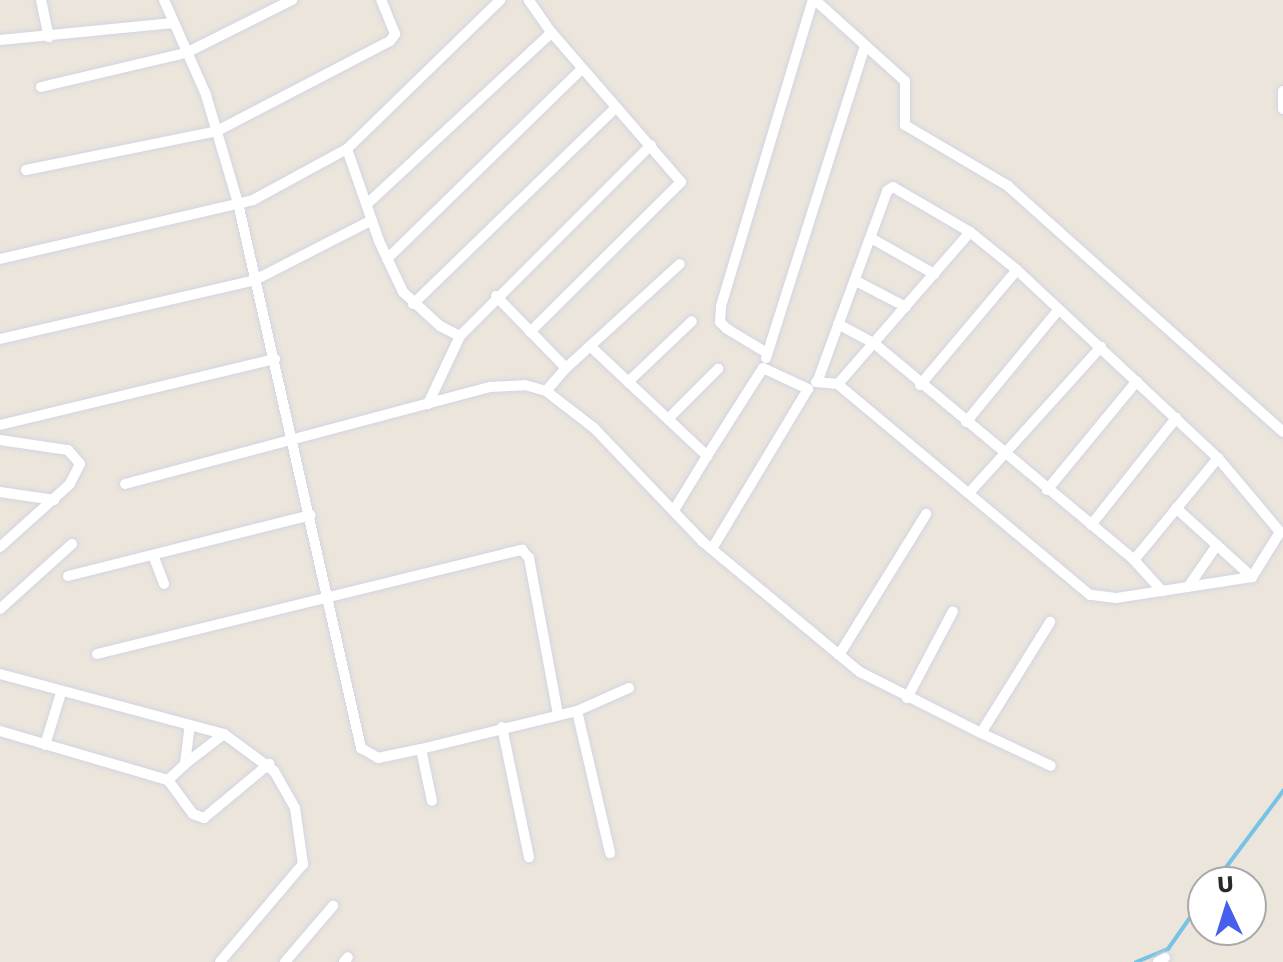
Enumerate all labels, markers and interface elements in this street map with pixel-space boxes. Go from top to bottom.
north arrow [1187,866,1267,946]
text: U [1216,870,1234,898]

